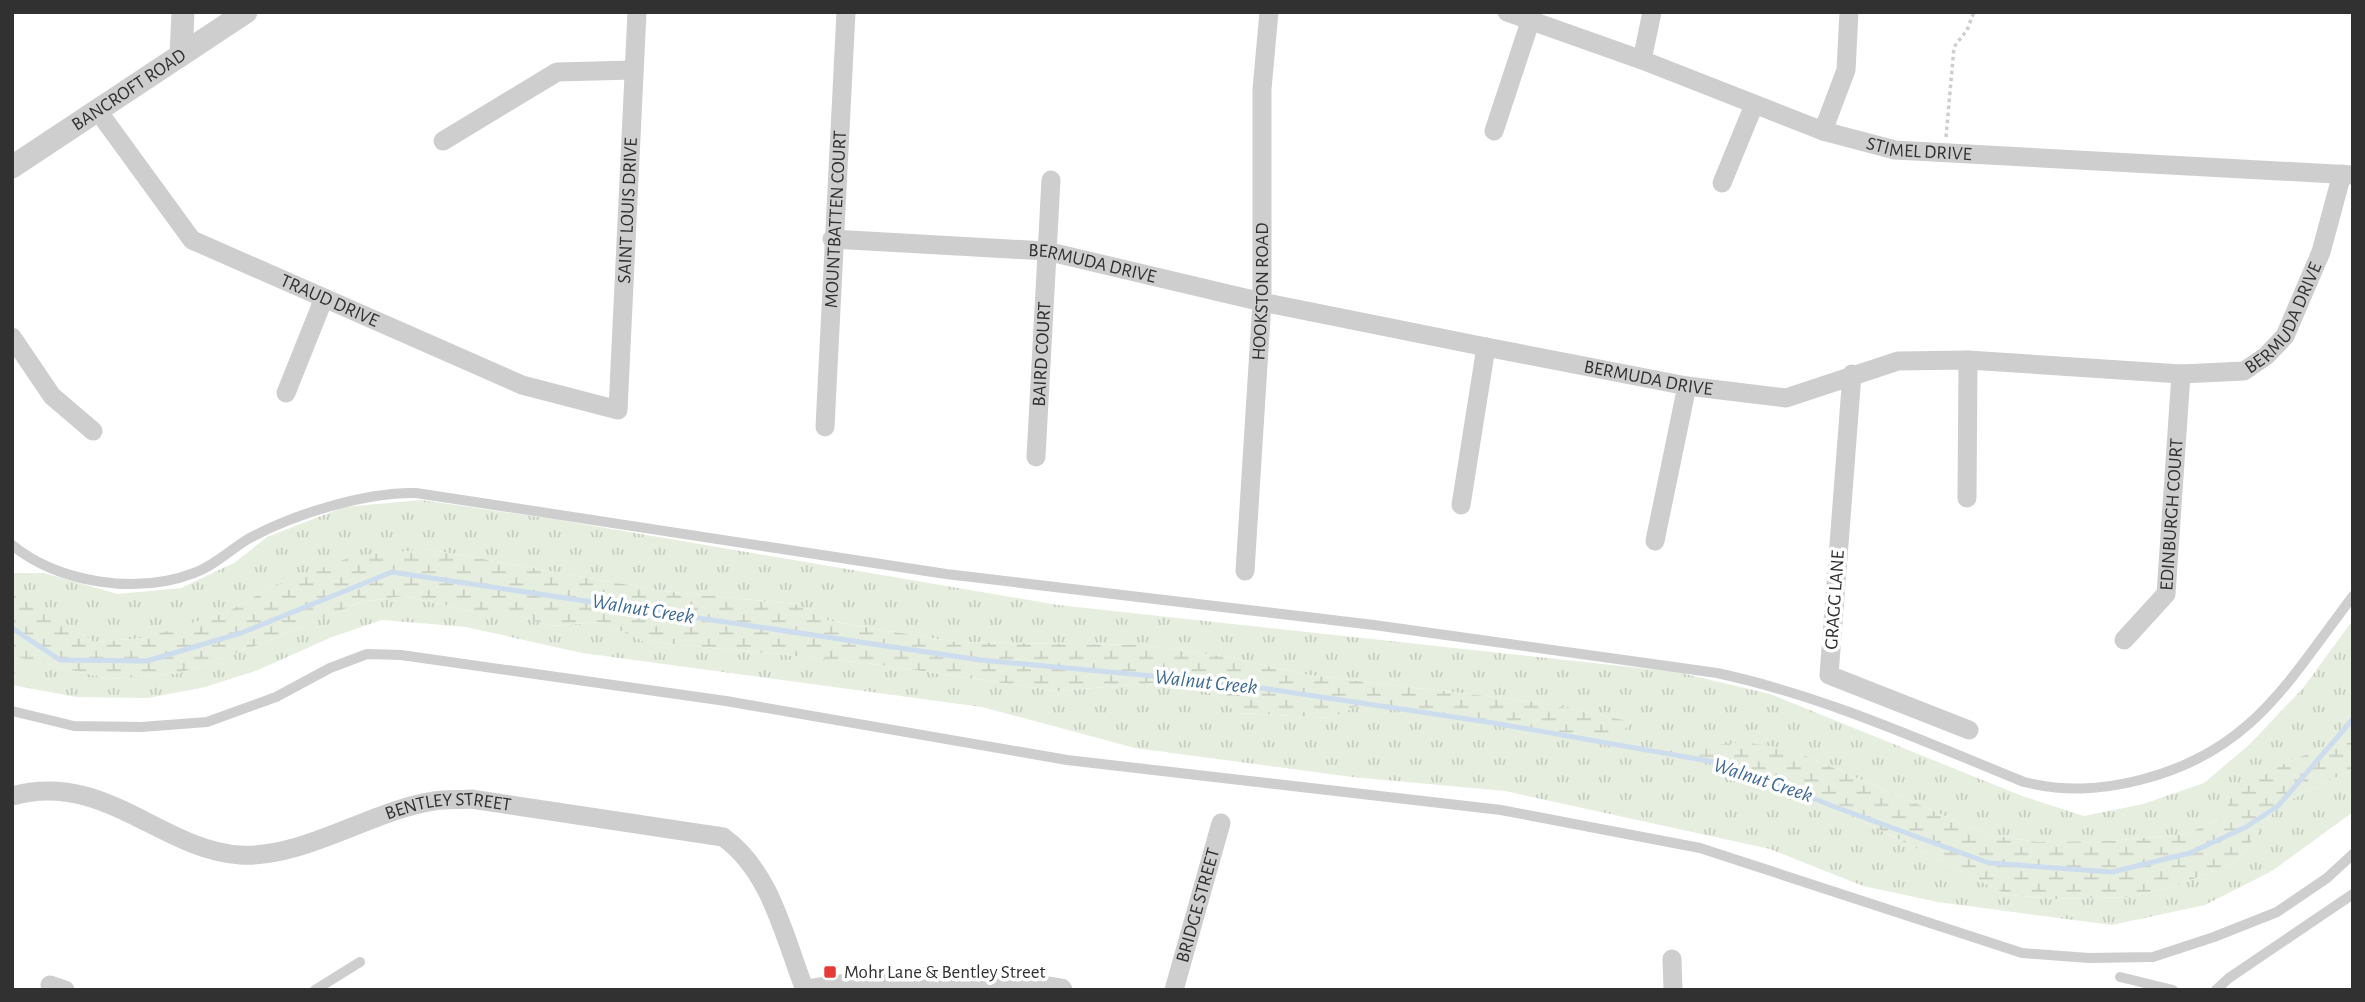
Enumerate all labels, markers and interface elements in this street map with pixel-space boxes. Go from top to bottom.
street label: BANCROFT ROAD [68,45,189,134]
street label: MOUNTBATTEN COURT [822,130,849,309]
street label: STIMEL DRIVE [1864,133,1972,164]
street label: SAINT LOUIS DRIVE [615,137,640,284]
street label: HOOKSTON ROAD [1249,222,1272,361]
street label: BERMUDA DRIVE [1028,241,1158,286]
street label: BERMUDA DRIVE [2241,259,2325,377]
street label: TRAUD DRIVE [278,271,382,330]
street label: BAIRD COURT [1029,301,1054,407]
street label: BERMUDA DRIVE [1582,357,1714,399]
street label: EDINBURGH COURT [2157,438,2186,591]
street label: GRAGG LANE [1822,550,1848,650]
water label: Walnut Creek [590,591,696,627]
water label: Walnut Creek [1154,666,1259,698]
water label: Walnut Creek [1711,754,1816,806]
street label: BENTLEY STREET [383,789,513,823]
street label: BRIDGE STREET [1173,846,1223,965]
place label: Mohr Lane & Bentley Street [844,963,1045,982]
marker: Mohr Lane & Bentley Street [822,964,838,980]

